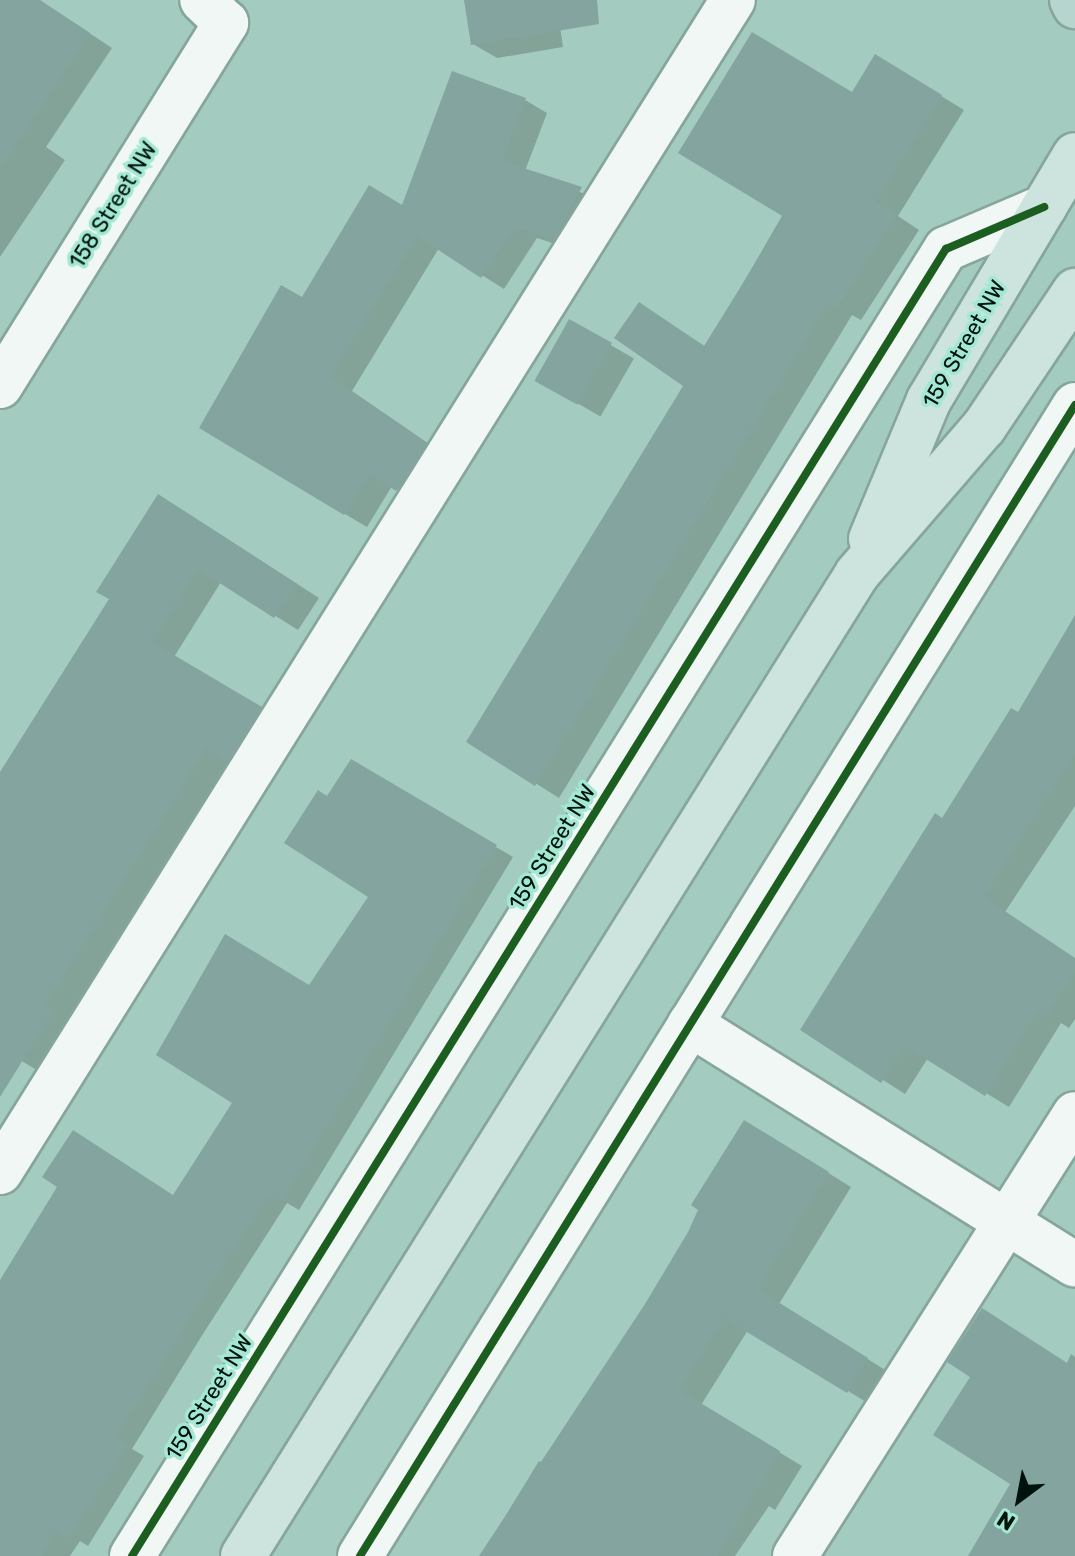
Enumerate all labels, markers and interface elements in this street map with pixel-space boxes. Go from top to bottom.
street label: 158 Street NW [64,137,162,273]
street label: 159 Street NW [917,276,1011,412]
street label: 159 Street NW [503,779,601,915]
street label: 159 Street NW [160,1329,258,1465]
north arrow [979,1460,1059,1540]
text: N [992,1505,1020,1536]

